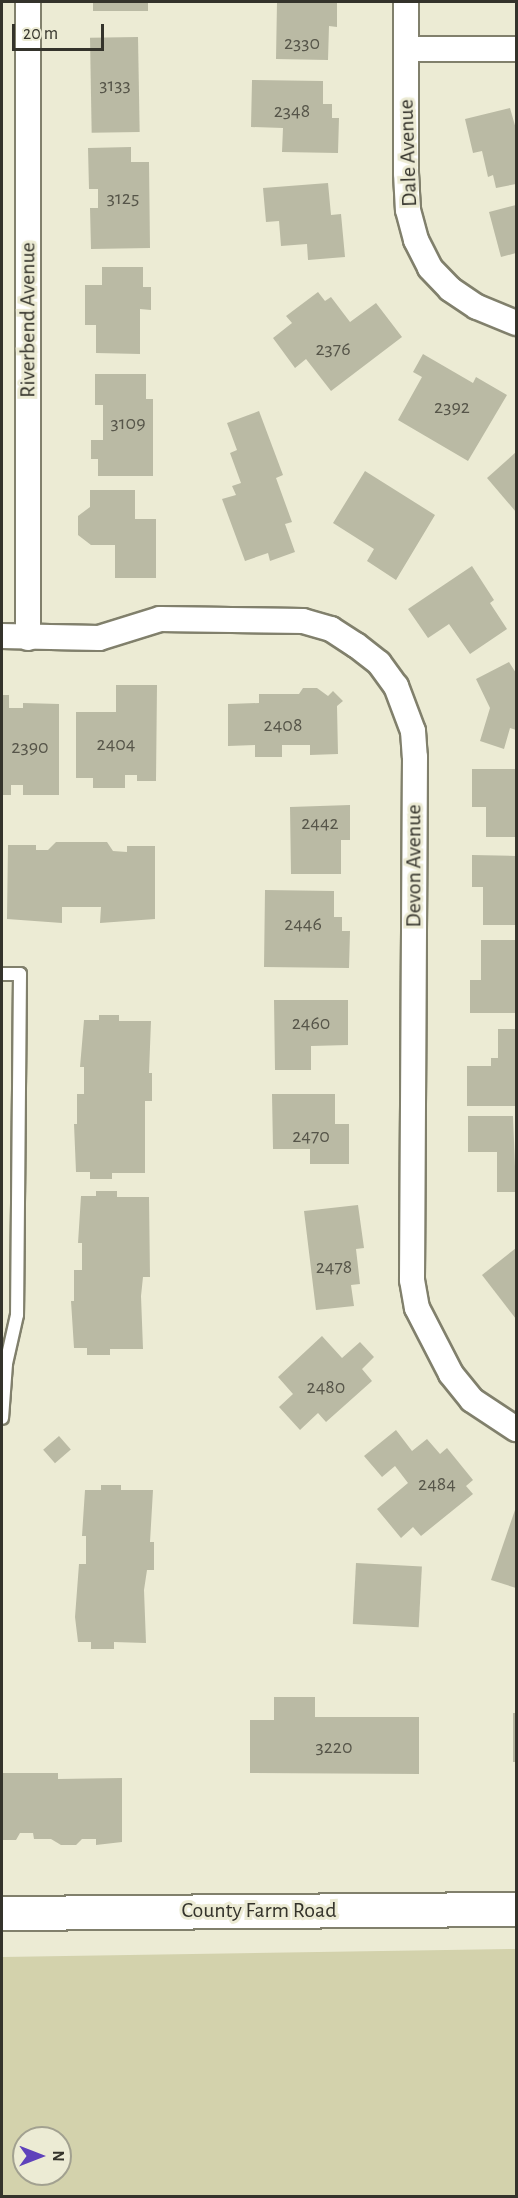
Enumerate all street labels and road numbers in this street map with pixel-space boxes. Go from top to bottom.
street label: Dale Avenue [393,99,423,207]
street label: Riverbend Avenue [15,242,41,398]
street label: Devon Avenue [401,804,427,928]
street label: County Farm Road [181,1898,337,1924]

